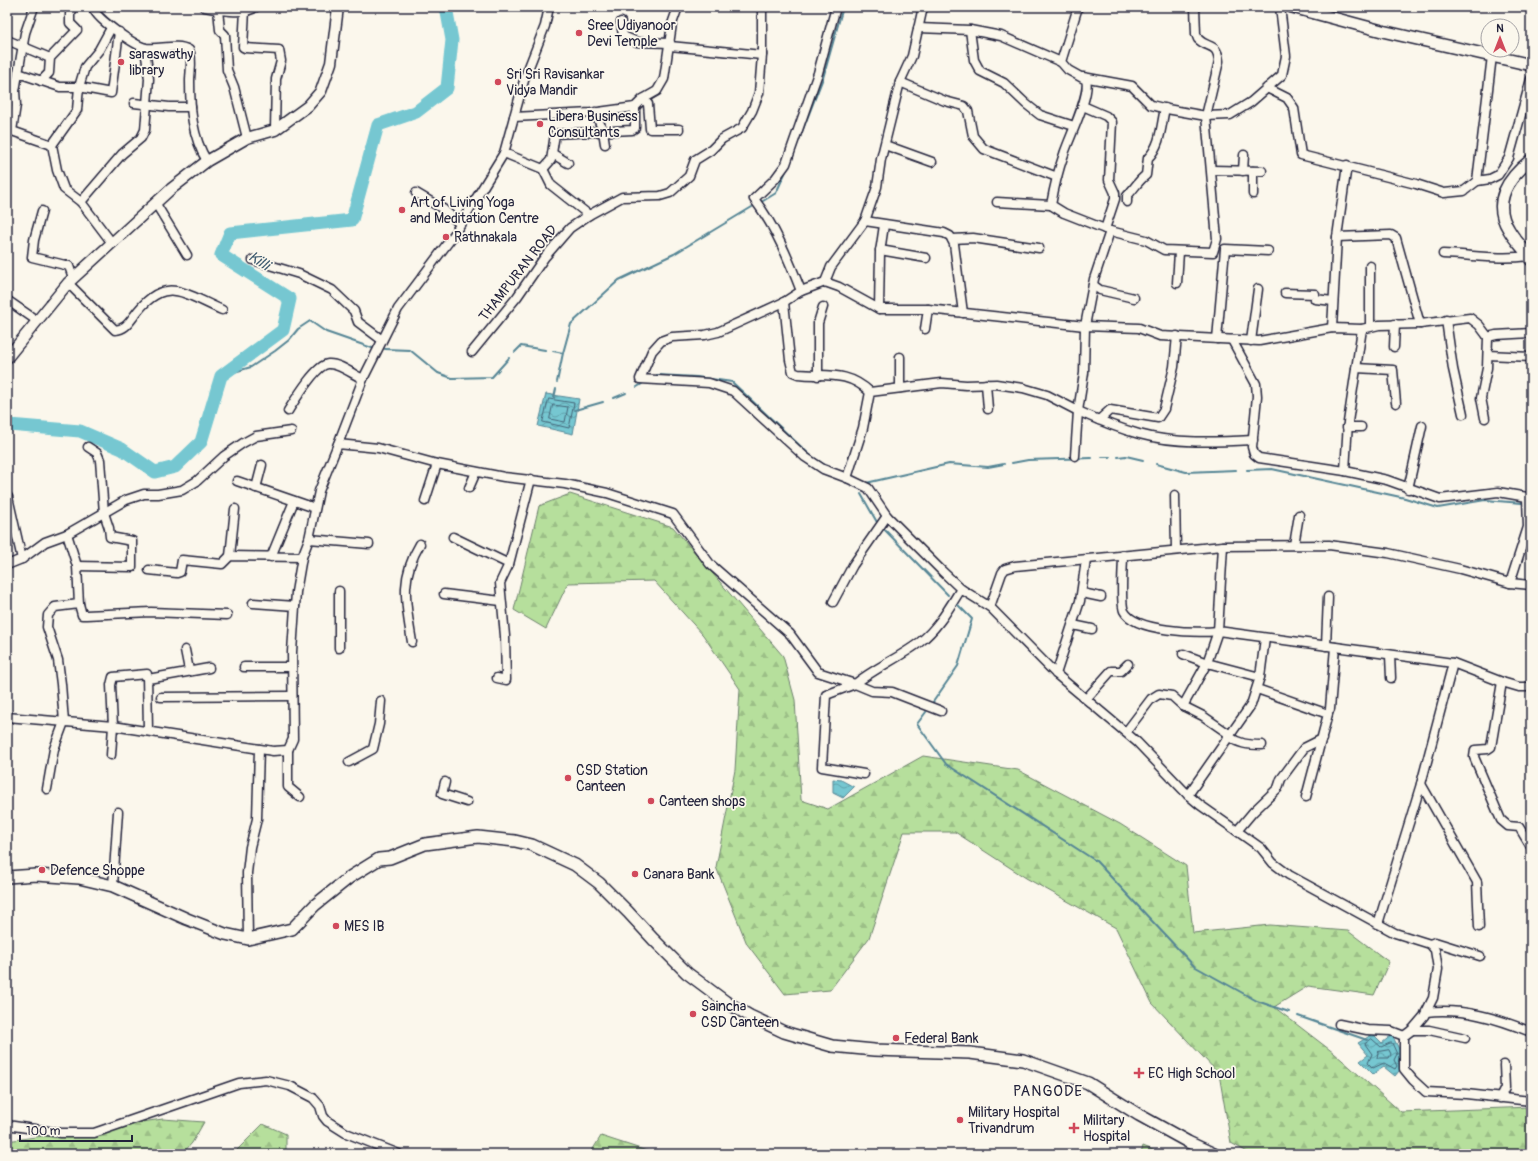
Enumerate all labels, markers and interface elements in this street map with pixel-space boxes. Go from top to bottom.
place label: Sree Udiyanoor Devi Temple [587,17,676,50]
north arrow [1480,18,1520,58]
text: N [1496,22,1504,35]
marker: Sree Udiyanoor Devi Temple [574,28,584,38]
place label: saraswathy library [129,46,193,79]
marker: saraswathy library [116,57,126,67]
place label: Sri Sri Ravisankar Vidya Mandir [506,66,604,99]
marker: Sri Sri Ravisankar Vidya Mandir [493,77,503,87]
place label: Libera Business Consultants [548,108,638,141]
marker: Libera Business Consultants [535,119,545,129]
place label: Art of Living Yoga and Meditation Centre [410,194,539,227]
marker: Art of Living Yoga and Meditation Centre [397,205,407,215]
street label: THAMPURAN ROAD [475,221,561,324]
place label: Rathnakala [454,229,517,246]
marker: Rathnakala [441,232,451,242]
water label: Killi [245,247,275,276]
place label: CSD Station Canteen [576,762,648,795]
marker: CSD Station Canteen [563,773,573,783]
place label: Canteen shops [659,793,746,810]
marker: Canteen shops [646,796,656,806]
place label: Defence Shoppe [50,862,145,879]
marker: Defence Shoppe [37,865,47,875]
place label: Canara Bank [643,866,715,883]
marker: Canara Bank [630,869,640,879]
place label: MES IB [344,918,385,935]
marker: MES IB [331,921,341,931]
place label: Saincha CSD Canteen [701,998,779,1031]
marker: Saincha CSD Canteen [688,1009,698,1019]
place label: Federal Bank [904,1030,979,1047]
marker: Federal Bank [891,1033,901,1043]
place label: EC High School [1148,1065,1235,1082]
marker: EC High School [1133,1067,1145,1079]
district label: PANGODE [1013,1082,1083,1101]
place label: Military Hospital Trivandrum [968,1104,1060,1137]
place label: Military Hospital [1083,1112,1130,1145]
marker: Military Hospital Trivandrum [955,1115,965,1125]
scale bar [20,1117,132,1143]
marker: Military Hospital [1068,1122,1080,1134]
text: 100 m [26,1124,61,1139]

